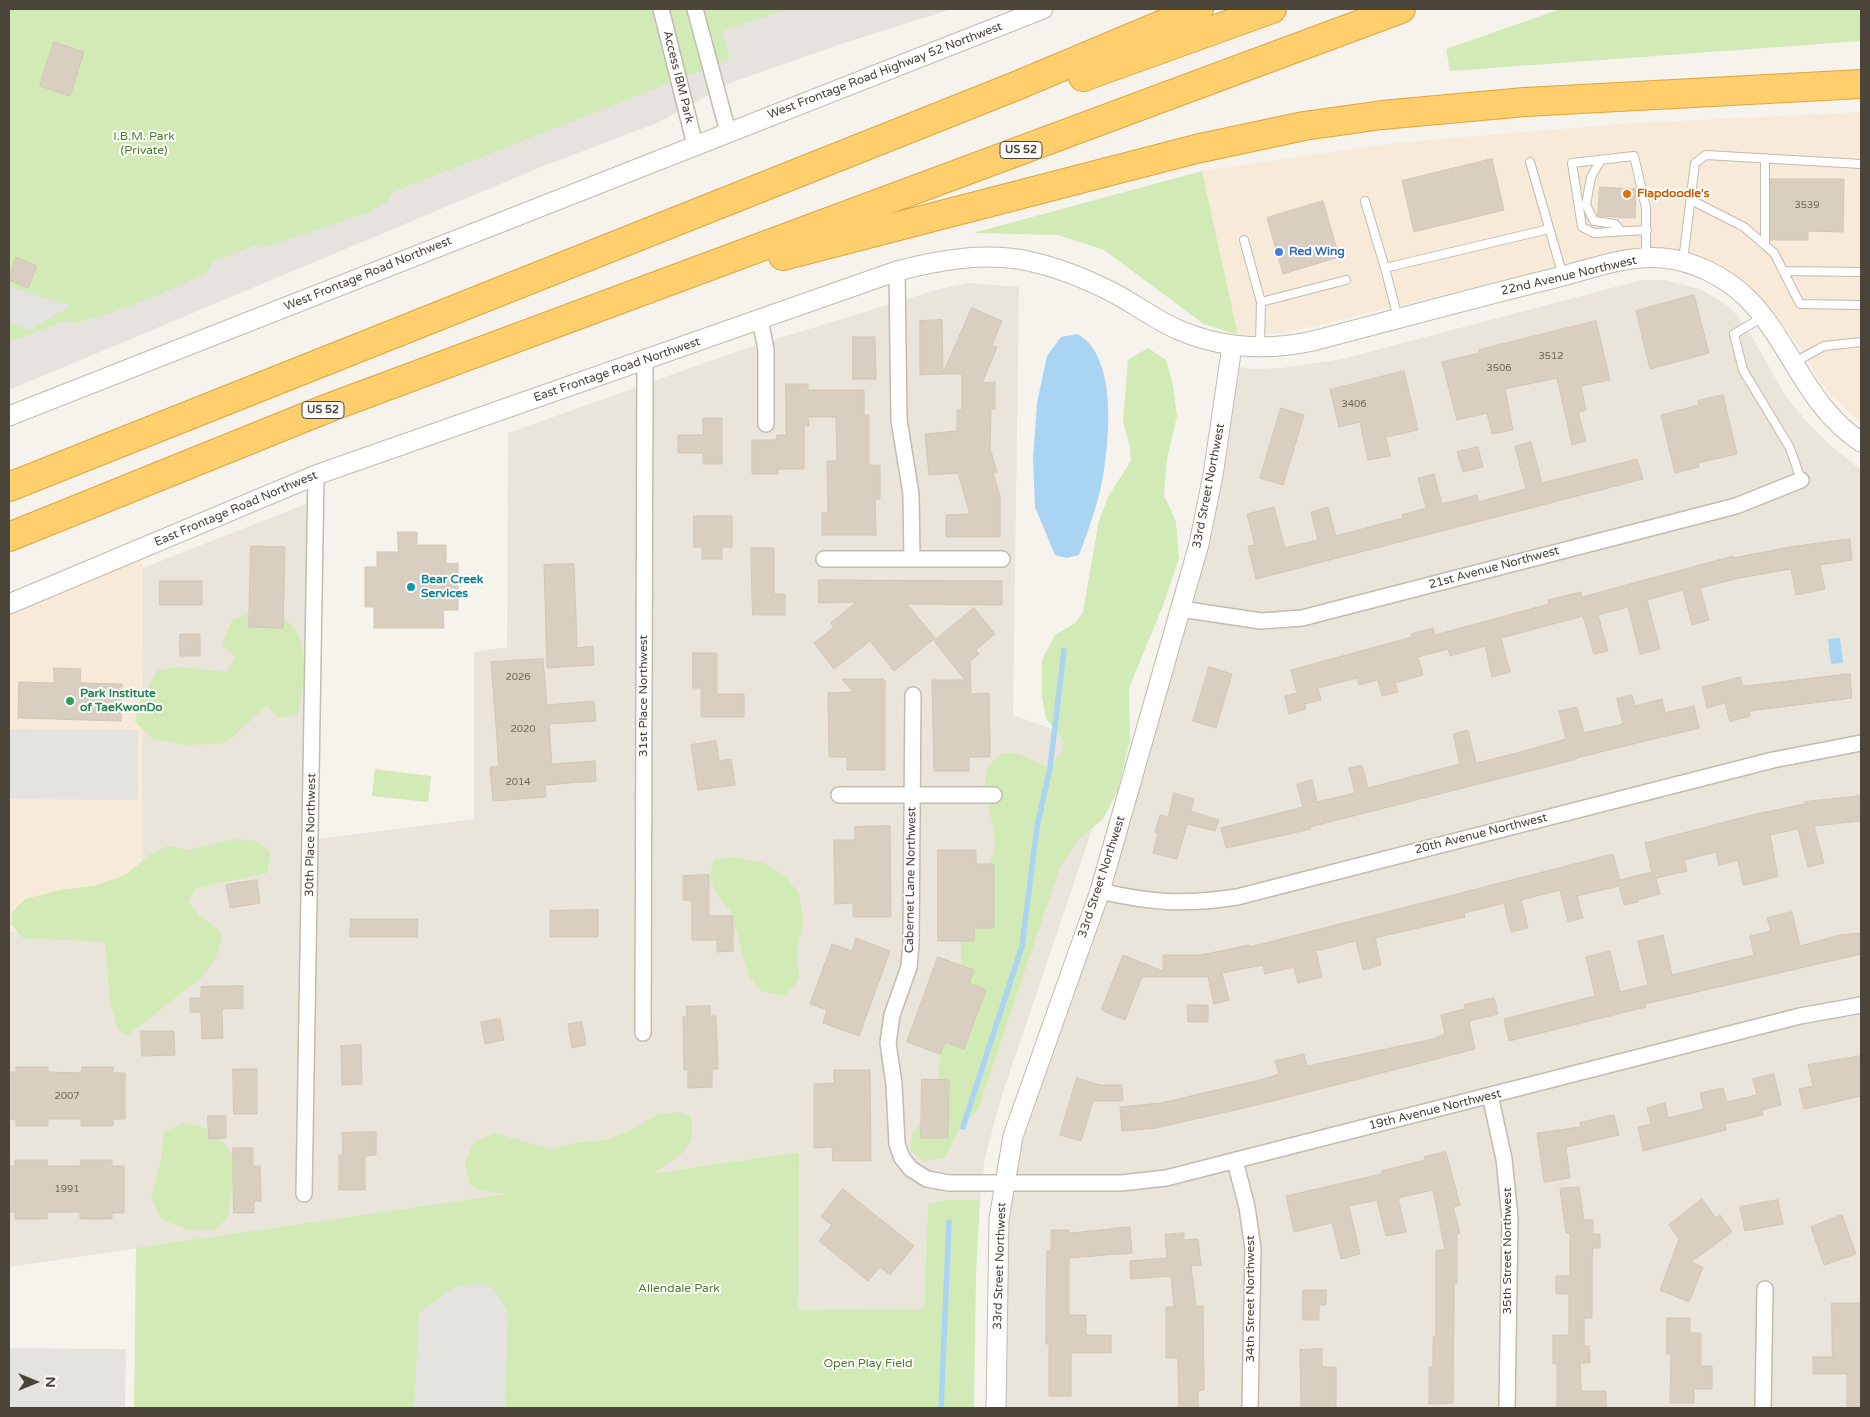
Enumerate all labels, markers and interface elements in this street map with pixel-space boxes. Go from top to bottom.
street label: West Frontage Road Highway 52 Northwest [766,19,1004,123]
street label: Access IBM Park [660,29,696,125]
park label: I.B.M. Park (Private) [113,130,175,158]
road number: US 52 [1000,142,1042,158]
place label: Flapdoodle's [1637,187,1709,201]
marker: Flapdoodle's [1621,188,1633,200]
house number: 3539 [1794,199,1820,211]
street label: West Frontage Road Northwest [282,234,454,314]
place label: Red Wing [1289,245,1345,259]
marker: Red Wing [1273,246,1285,258]
street label: 22nd Avenue Northwest [1500,253,1638,299]
street label: East Frontage Road Northwest [532,335,702,405]
house number: 3512 [1538,350,1564,362]
house number: 3506 [1486,362,1512,374]
house number: 3406 [1341,398,1367,410]
road number: US 52 [302,402,344,418]
street label: 33rd Street Northwest [1190,422,1228,550]
street label: East Frontage Road Northwest [152,468,320,550]
street label: 21st Avenue Northwest [1427,544,1561,592]
place label: Bear Creek Services [421,573,483,601]
marker: Bear Creek Services [405,581,417,593]
street label: 31st Place Northwest [637,635,651,757]
house number: 2026 [505,671,531,683]
place label: Park Institute of TaeKwonDo [80,687,163,715]
marker: Park Institute of TaeKwonDo [64,695,76,707]
house number: 2020 [510,723,536,735]
street label: 30th Place Northwest [303,773,319,897]
house number: 2014 [505,776,531,788]
street label: Cabernet Lane Northwest [903,807,919,953]
street label: 20th Avenue Northwest [1413,811,1549,857]
street label: 33rd Street Northwest [1075,814,1129,940]
street label: 19th Avenue Northwest [1367,1087,1503,1133]
house number: 2007 [54,1090,80,1102]
house number: 1991 [54,1183,80,1195]
street label: 35th Street Northwest [1501,1187,1515,1315]
street label: 33rd Street Northwest [991,1202,1009,1330]
street label: 34th Street Northwest [1244,1235,1258,1363]
park label: Allendale Park [638,1282,720,1296]
north arrow [10,1357,60,1407]
park label: Open Play Field [823,1357,913,1371]
text: N [42,1376,59,1388]

